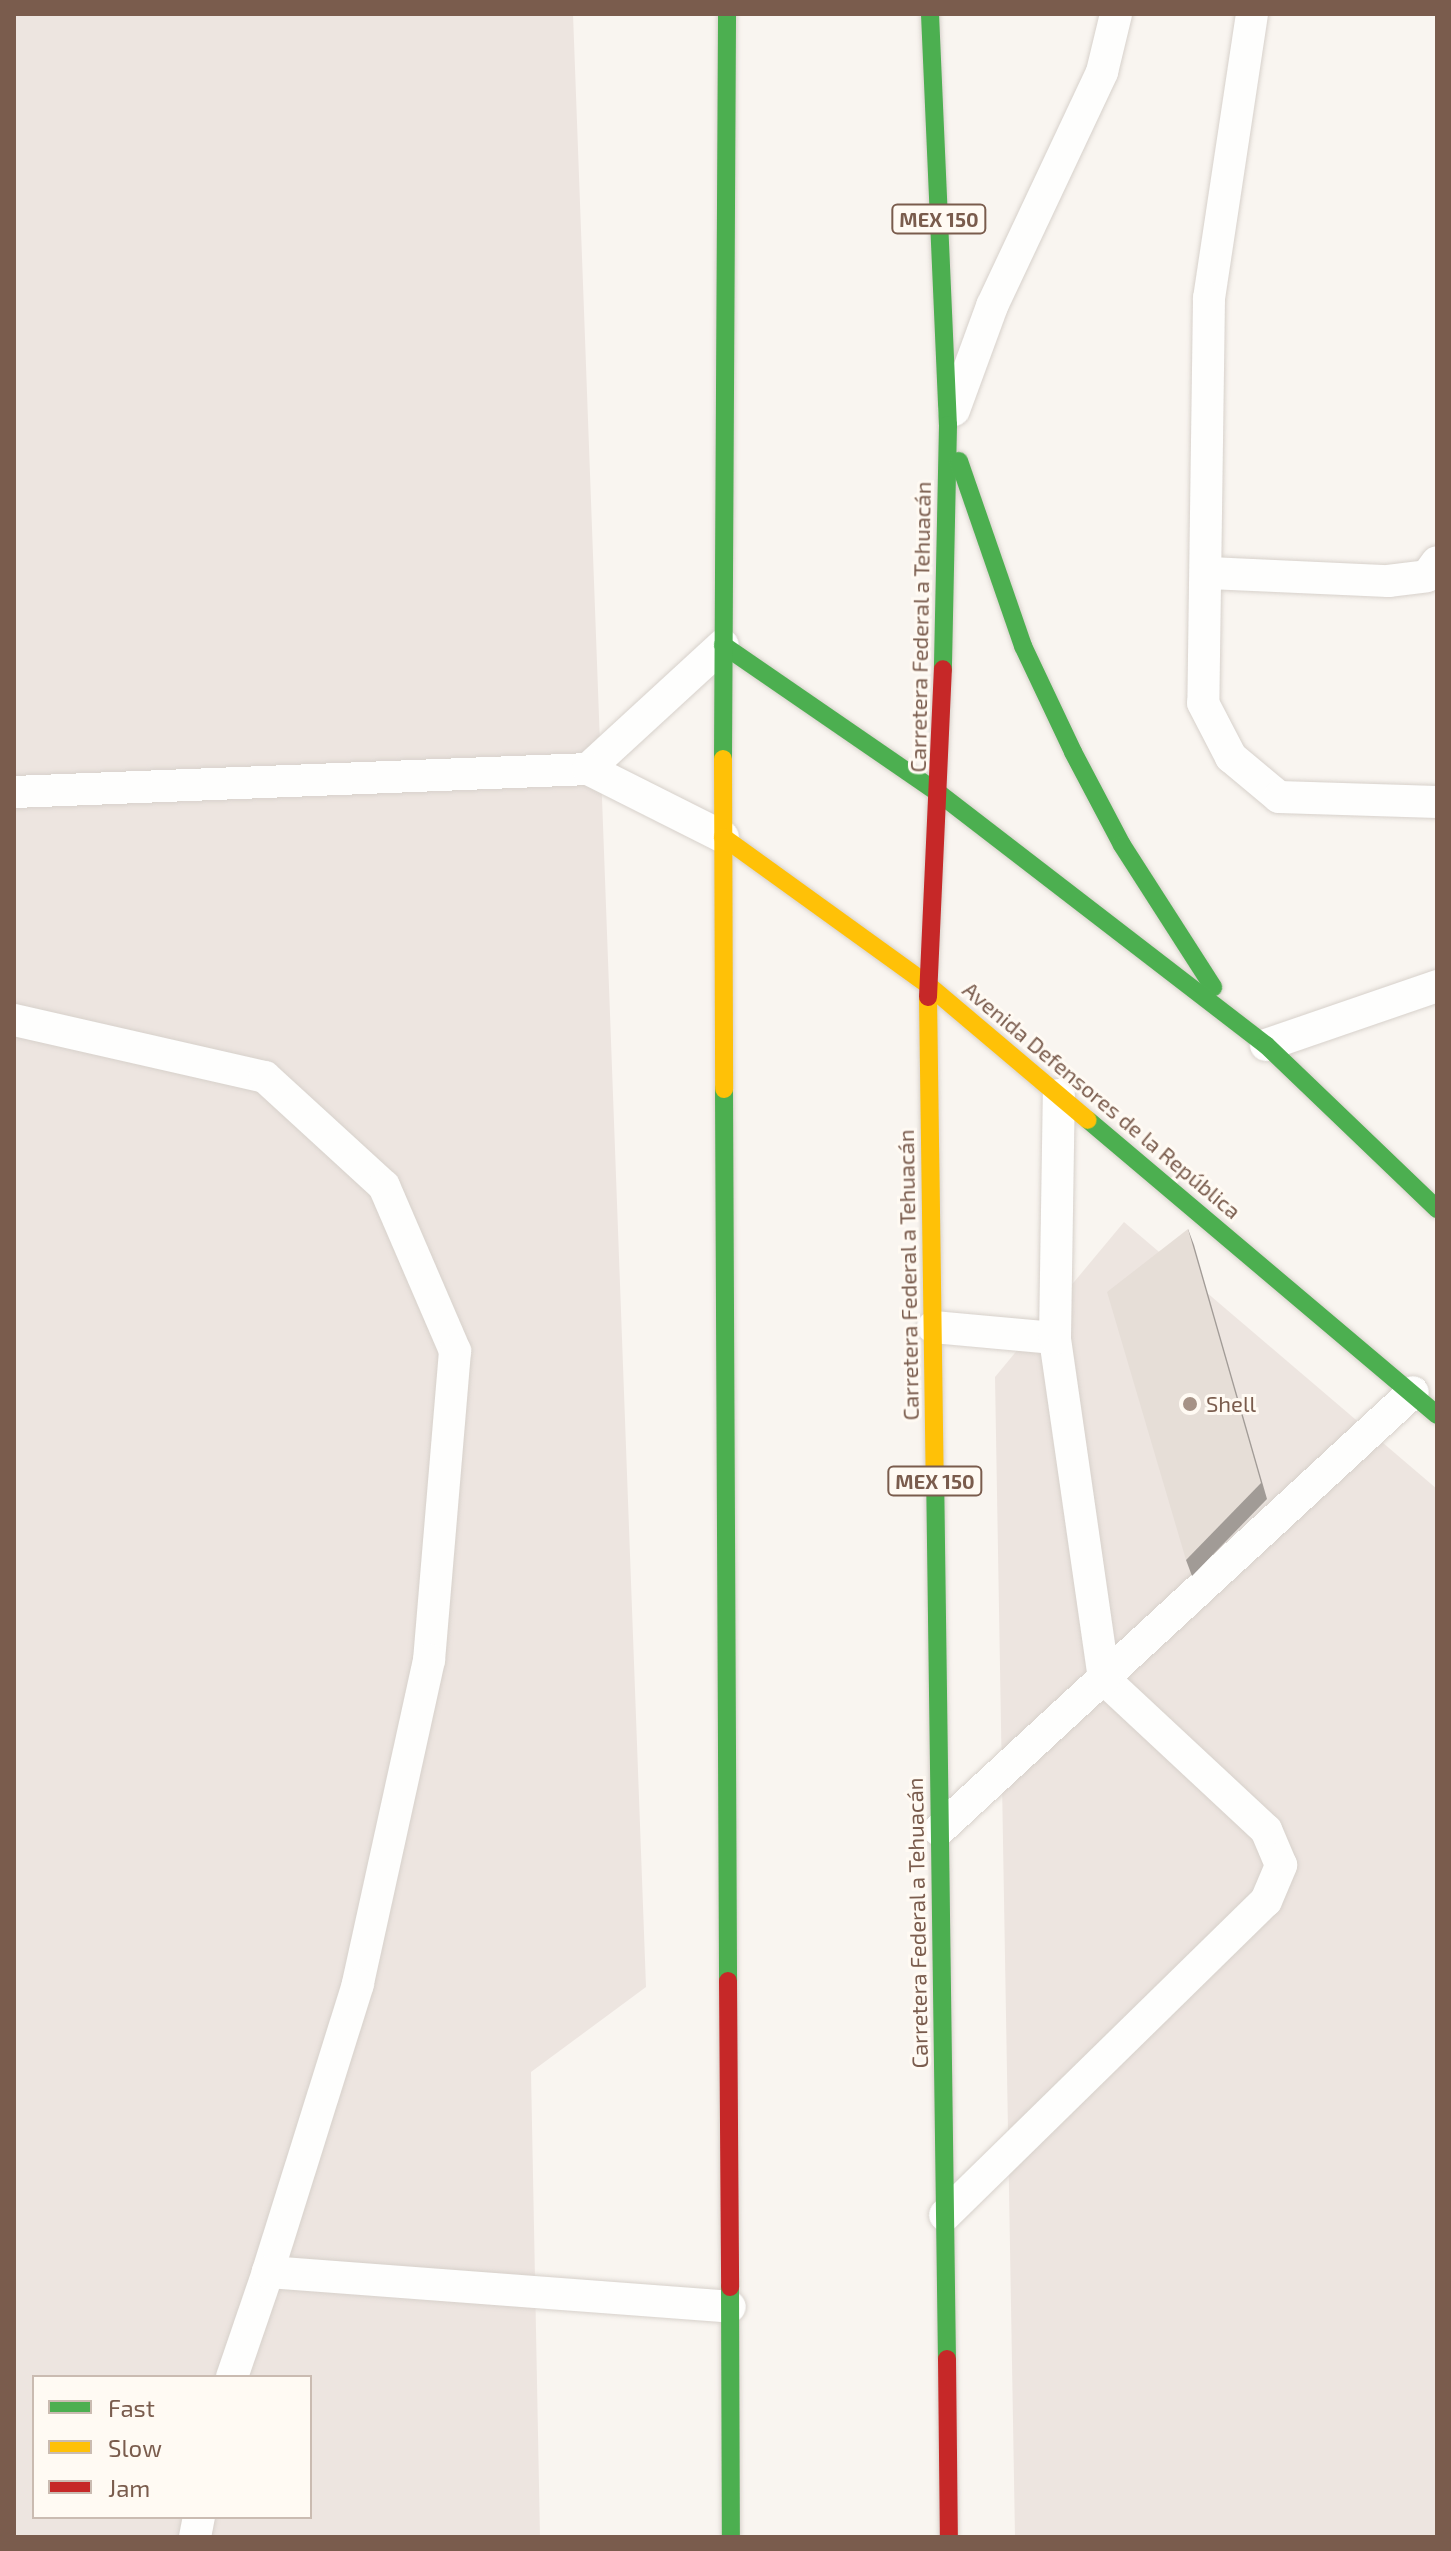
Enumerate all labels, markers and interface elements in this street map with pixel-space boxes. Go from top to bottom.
road number: MEX 150 [891,203,987,235]
street label: Carretera Federal a Tehuacán [904,481,936,773]
street label: Avenida Defensores de la República [958,976,1246,1224]
street label: Carretera Federal a Tehuacán [892,1129,924,1421]
place label: Shell [1206,1391,1256,1417]
marker: Shell [1181,1395,1199,1413]
road number: MEX 150 [887,1465,983,1497]
street label: Carretera Federal a Tehuacán [901,1777,933,2069]
legend [32,2375,312,2519]
text: Fast [108,2393,155,2422]
text: Slow [108,2433,162,2462]
text: Jam [108,2473,150,2502]

